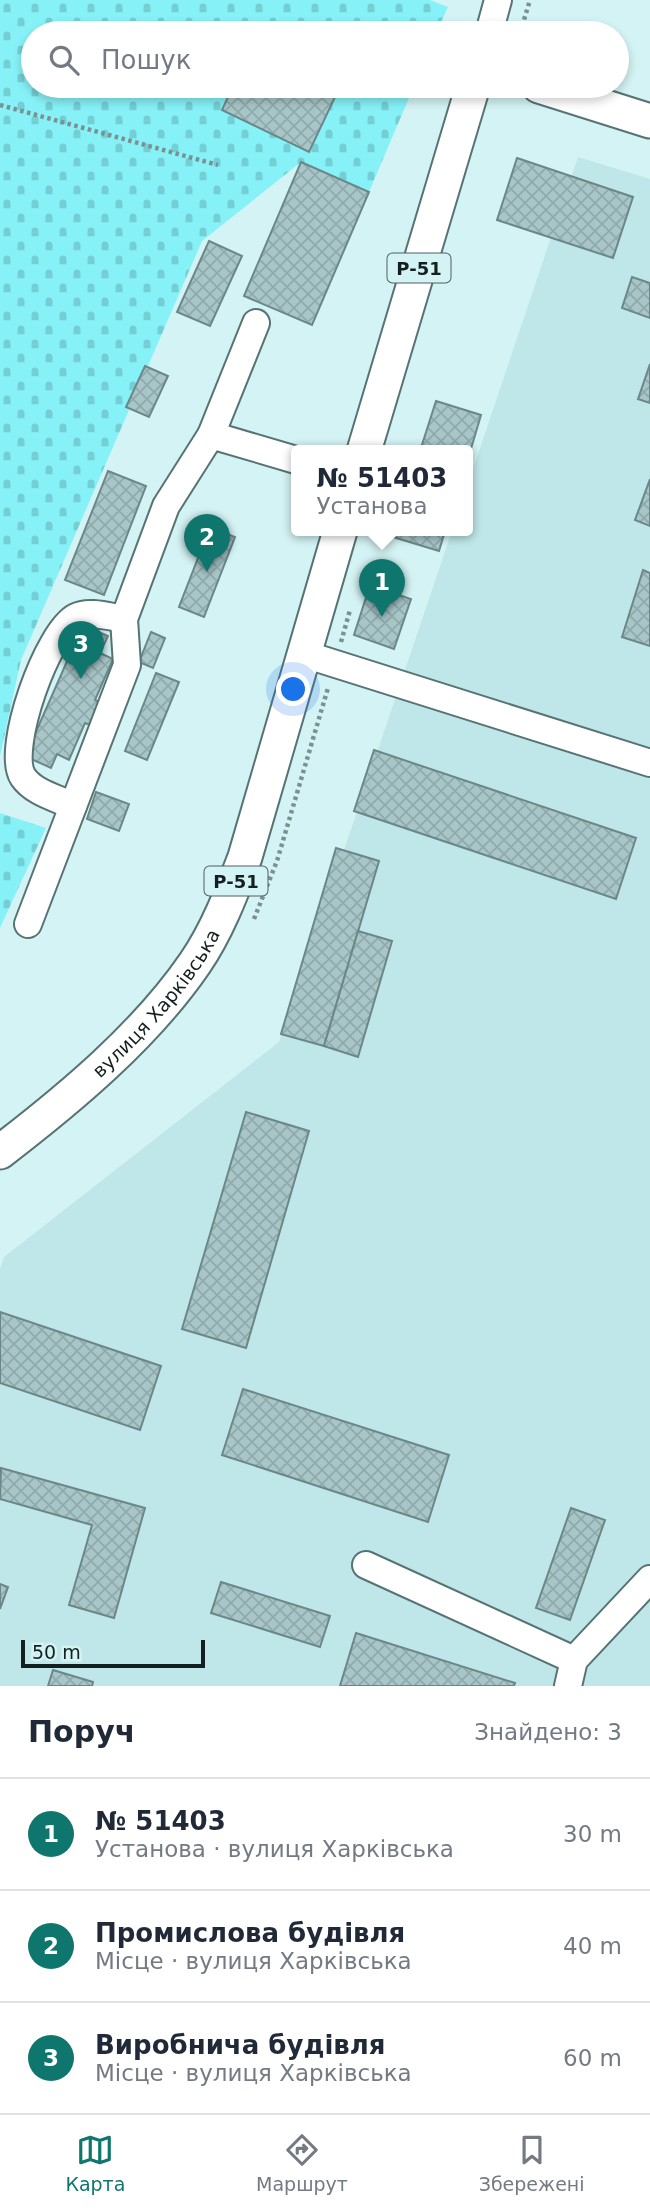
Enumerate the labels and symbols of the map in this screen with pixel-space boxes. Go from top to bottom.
road number: Р-51 [388,254,450,282]
pin: 2 [184,514,230,572]
pin: 1 [359,559,405,617]
pin: 3 [58,621,104,679]
your location [276,672,310,706]
road number: Р-51 [204,866,268,896]
street label: вулиця Харківська [88,925,224,1082]
scale bar [21,1637,205,1669]

